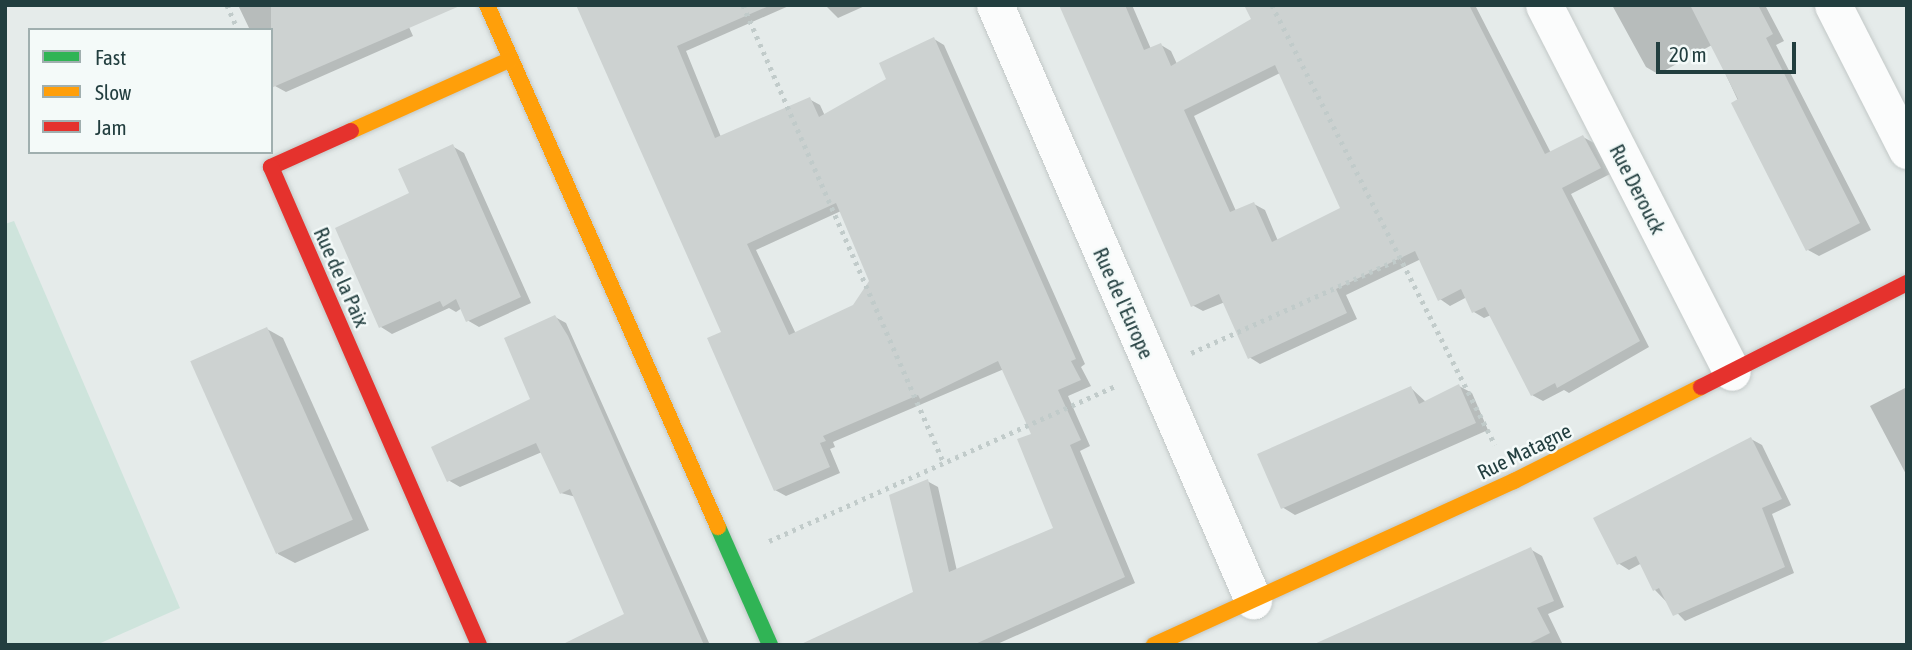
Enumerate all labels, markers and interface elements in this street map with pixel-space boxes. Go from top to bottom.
legend [28,28,273,154]
scale bar [1660,28,1800,72]
text: 20 m [1669,42,1707,66]
text: Fast [95,45,126,69]
text: Slow [95,80,131,104]
text: Jam [95,115,127,139]
street label: Rue Derouck [1605,140,1671,238]
street label: Rue de la Paix [309,223,375,331]
street label: Rue de l'Europe [1088,243,1160,363]
street label: Rue Matagne [1473,417,1575,485]

